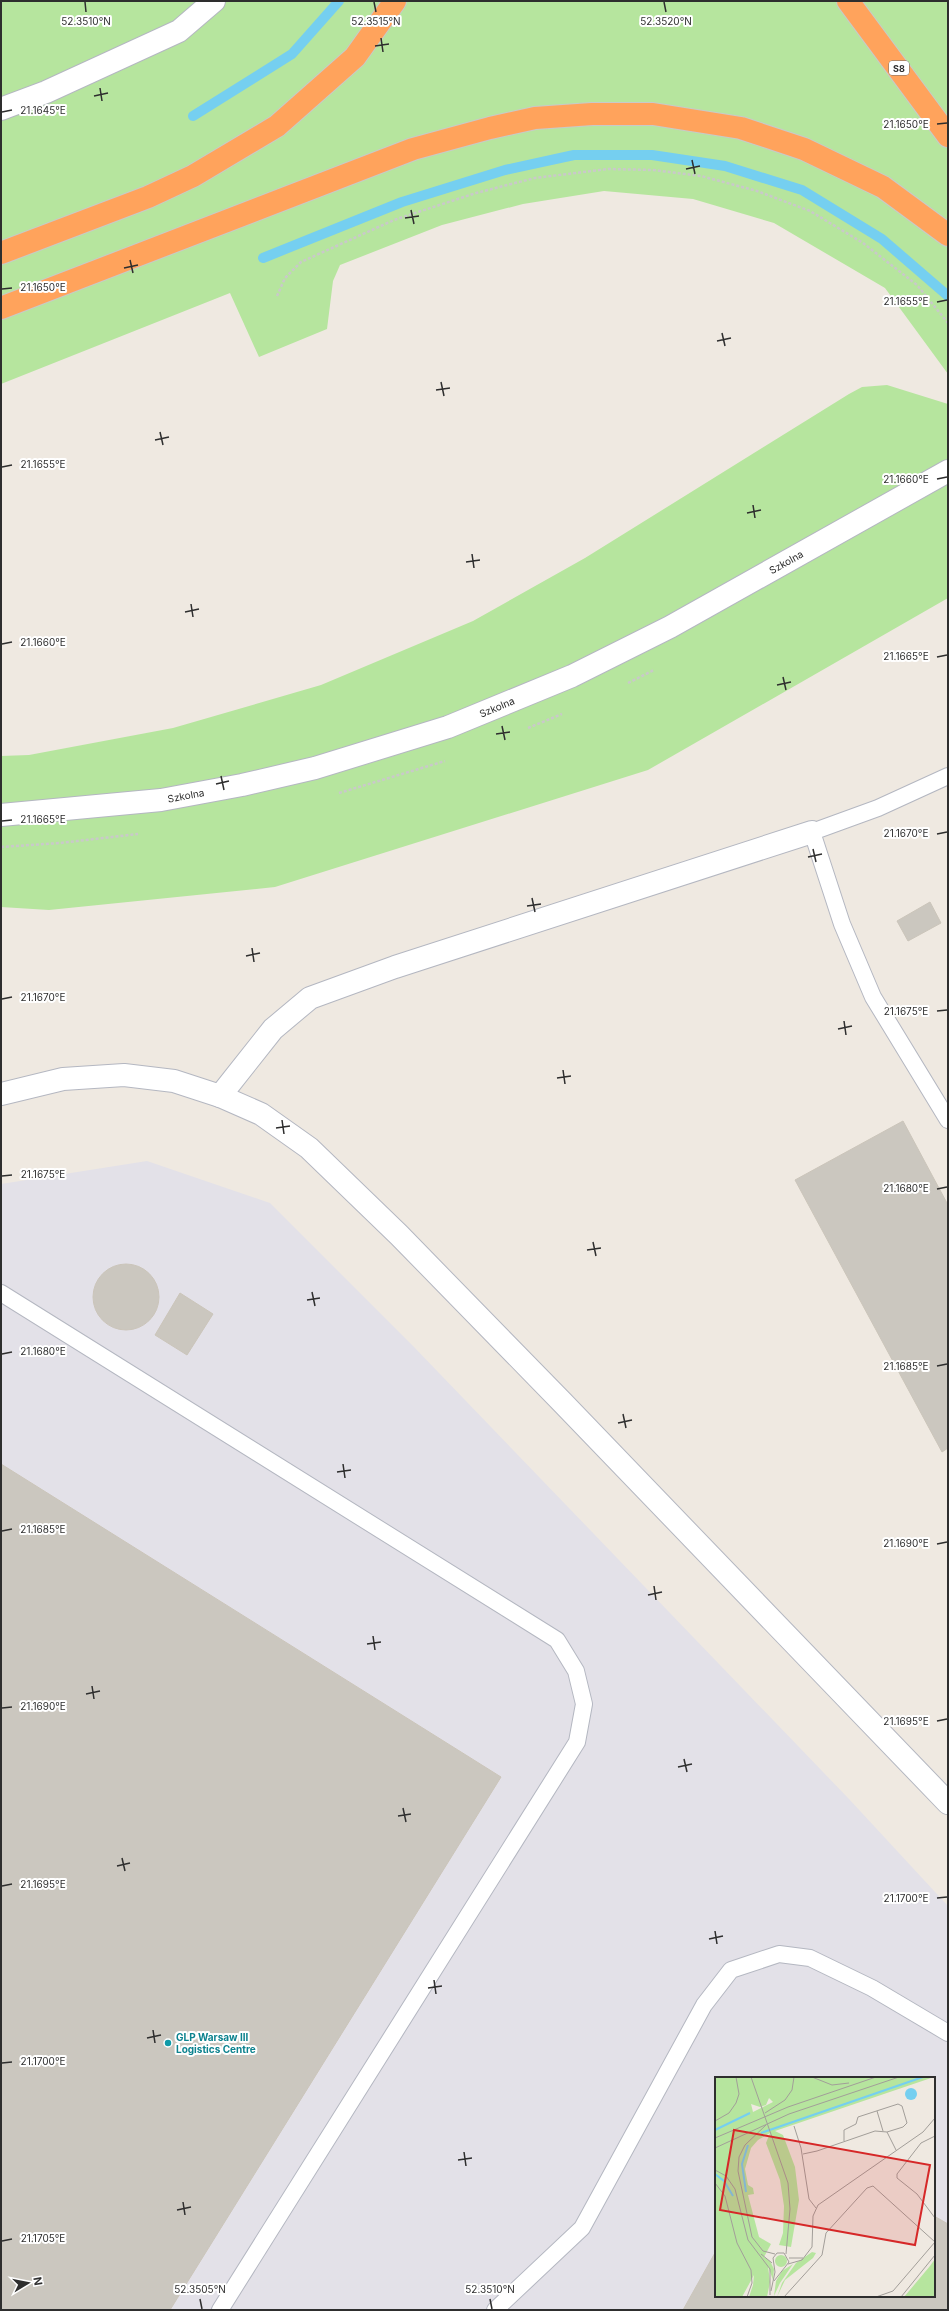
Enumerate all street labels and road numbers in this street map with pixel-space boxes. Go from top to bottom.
road number: S8 [889,61,909,75]
street label: Szkolna [767,548,805,576]
street label: Szkolna [477,694,516,720]
street label: Szkolna [167,786,205,805]

